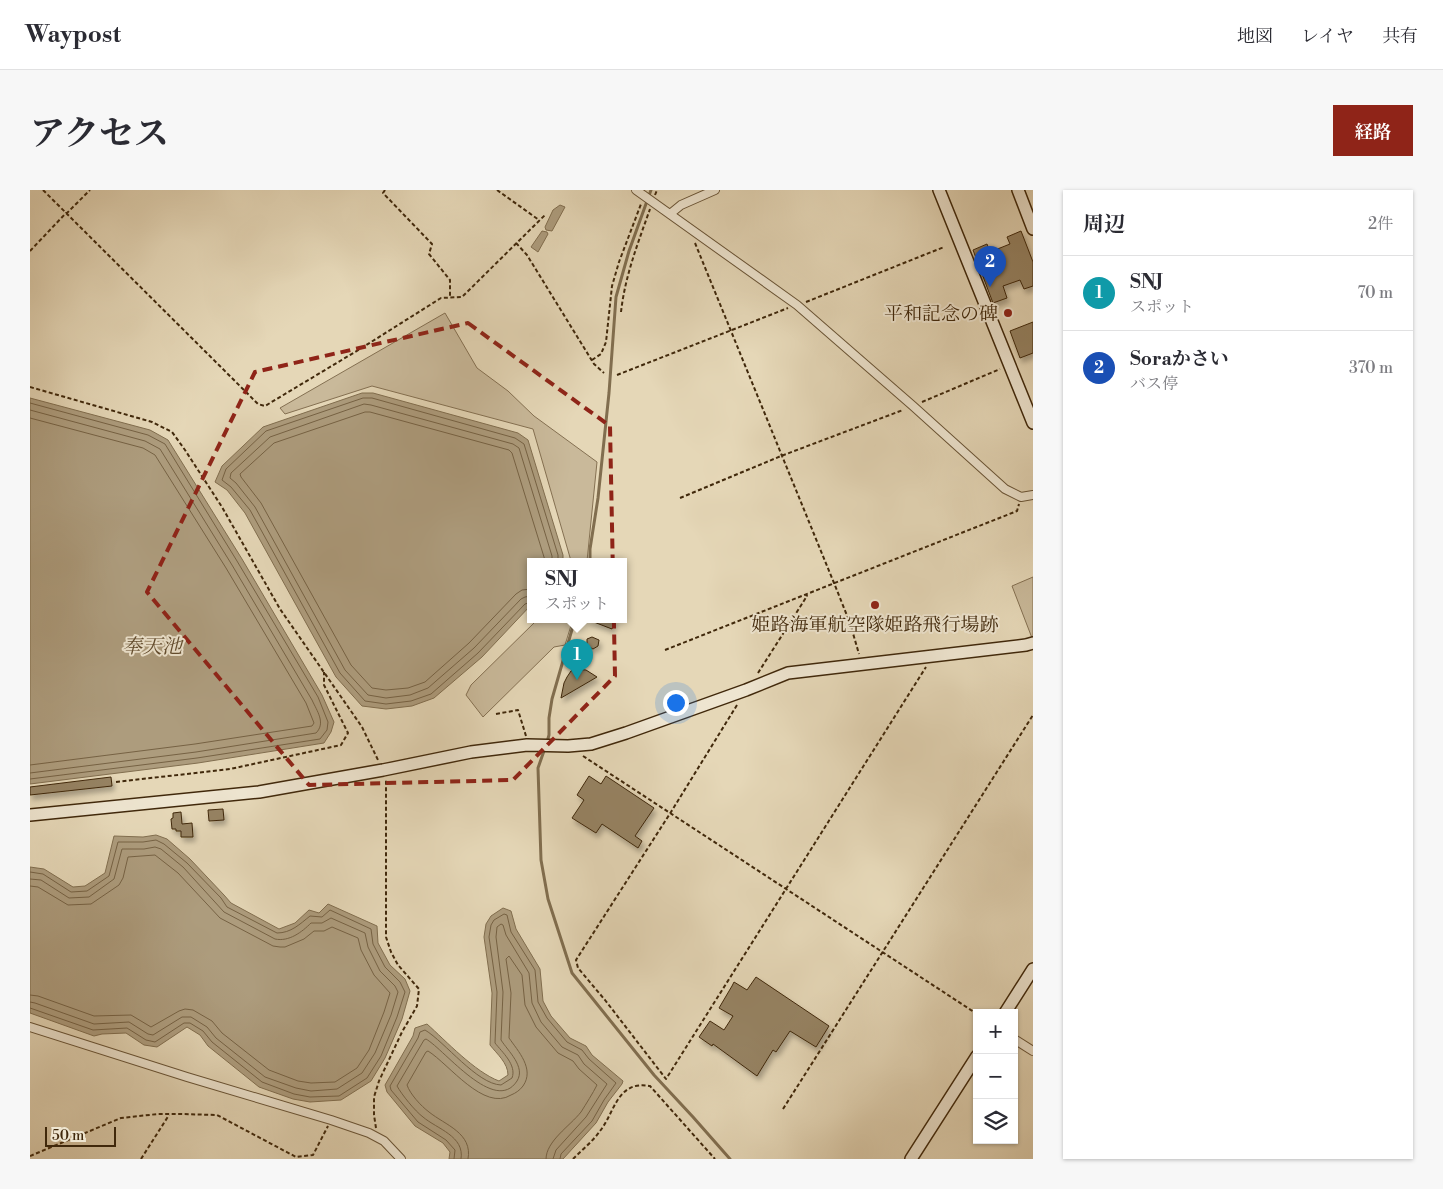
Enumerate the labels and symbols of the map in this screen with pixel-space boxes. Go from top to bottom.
pin: 2 [974,246,1006,287]
place label: 平和記念の碑 [884,302,998,326]
marker: 平和記念の碑 [1002,307,1014,319]
marker: 姫路海軍航空隊姫路飛行場跡 [869,599,881,611]
place label: 姫路海軍航空隊姫路飛行場跡 [751,613,999,637]
water label: 奉天池 [122,635,184,660]
pin: 1 [561,639,593,680]
your location [663,690,689,716]
scale bar [45,1124,116,1147]

